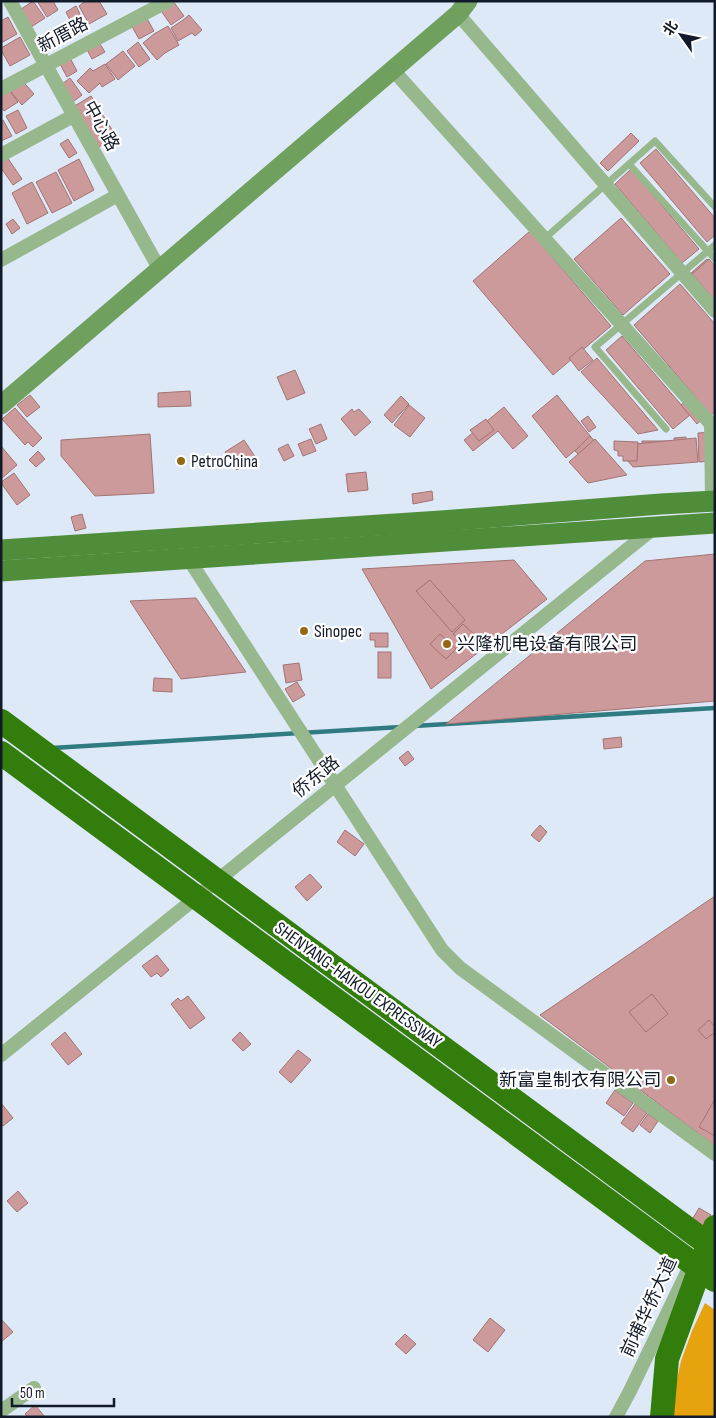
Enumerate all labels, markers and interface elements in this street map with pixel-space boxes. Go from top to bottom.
north arrow [656,10,706,60]
street label: 新厝路 [34,13,92,57]
text: 北 [660,18,681,39]
street label: 中心路 [79,97,123,155]
place label: PetroChina [191,451,258,472]
marker: PetroChina [175,455,187,467]
place label: Sinopec [314,621,362,642]
marker: Sinopec [298,625,310,637]
place label: 兴隆机电设备有限公司 [457,634,637,655]
marker: 兴隆机电设备有限公司 [441,638,453,650]
street label: 侨东路 [288,752,344,802]
street label: SHENYANG-HAIKOU EXPRESSWAY [271,917,446,1053]
place label: 新富皇制衣有限公司 [499,1070,661,1091]
marker: 新富皇制衣有限公司 [665,1074,677,1086]
street label: 前埔华侨大道 [617,1254,681,1360]
scale bar [12,1376,115,1408]
text: 50 m [20,1384,45,1403]

